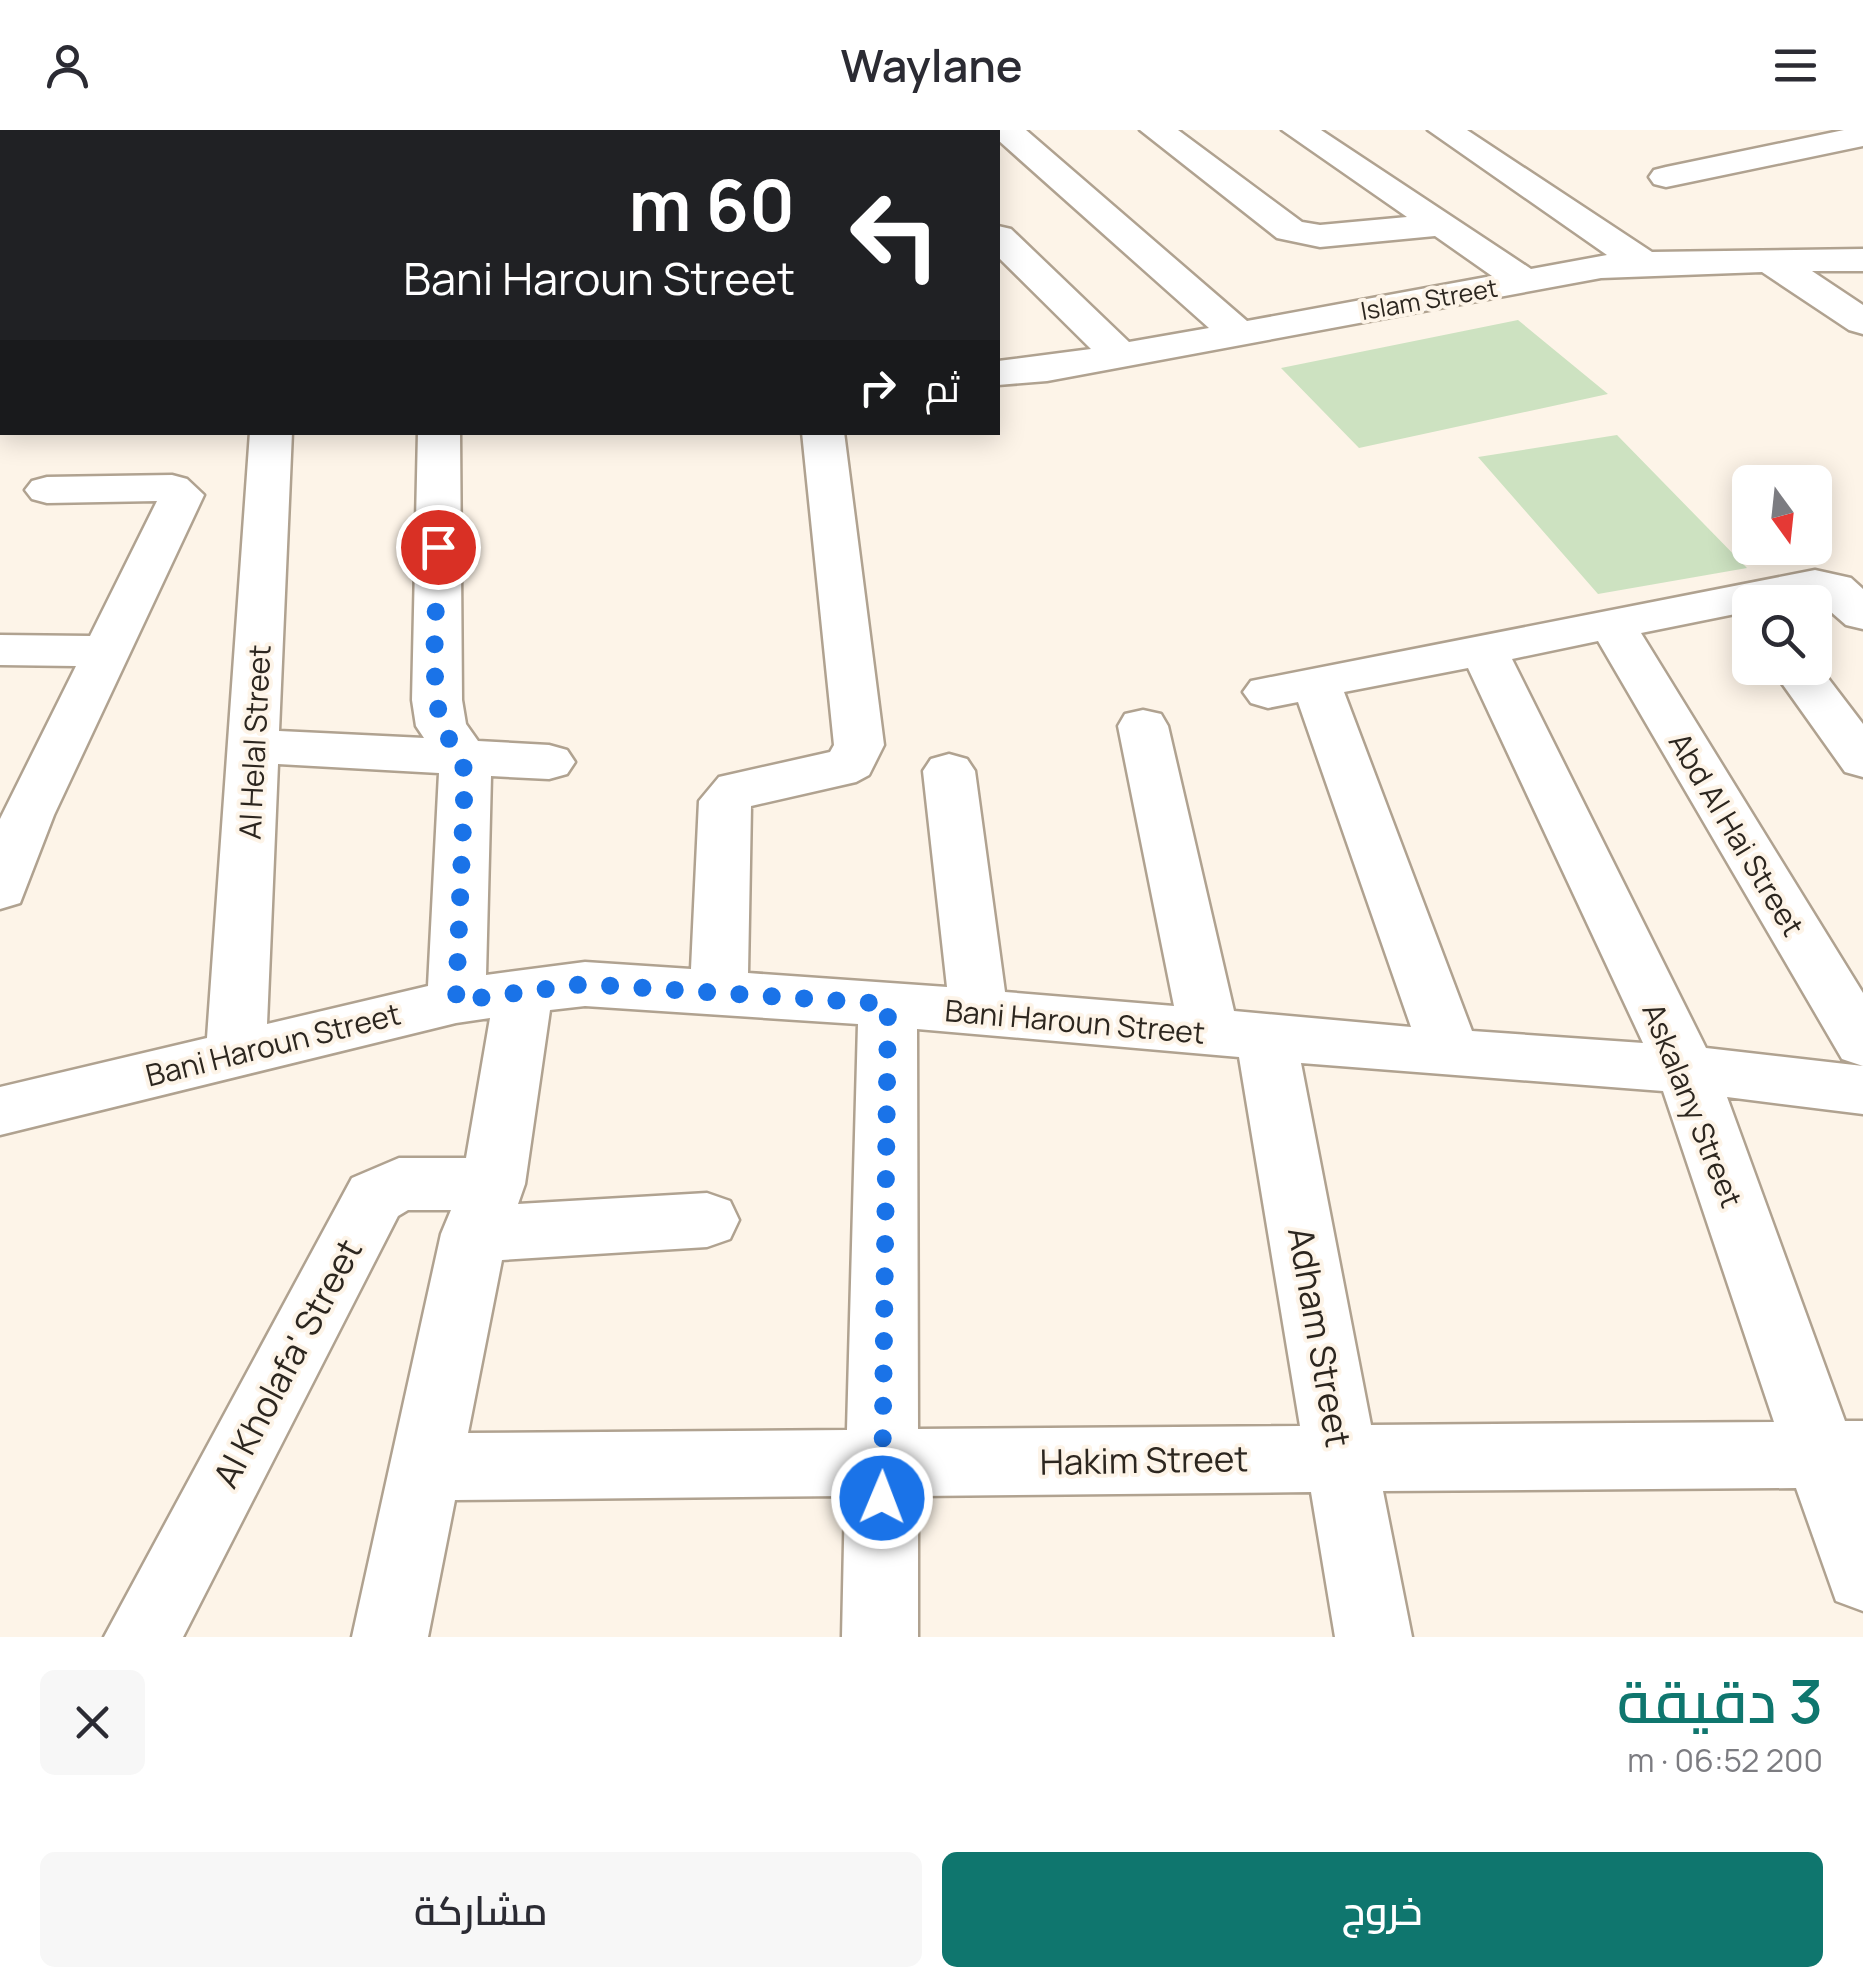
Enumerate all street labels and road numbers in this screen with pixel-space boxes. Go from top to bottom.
street label: Islam Street [1358,270,1500,328]
street label: Al Helal Street [228,644,280,840]
street label: Abd Al Hai Street [1660,724,1814,944]
street label: Bani Haroun Street [943,989,1207,1053]
street label: Bani Haroun Street [141,993,405,1095]
street label: Askalany Street [1633,997,1753,1213]
street label: Adham Street [1277,1223,1363,1451]
street label: Al Kholafa' Street [201,1230,373,1496]
street label: Hakim Street [1039,1434,1249,1486]

